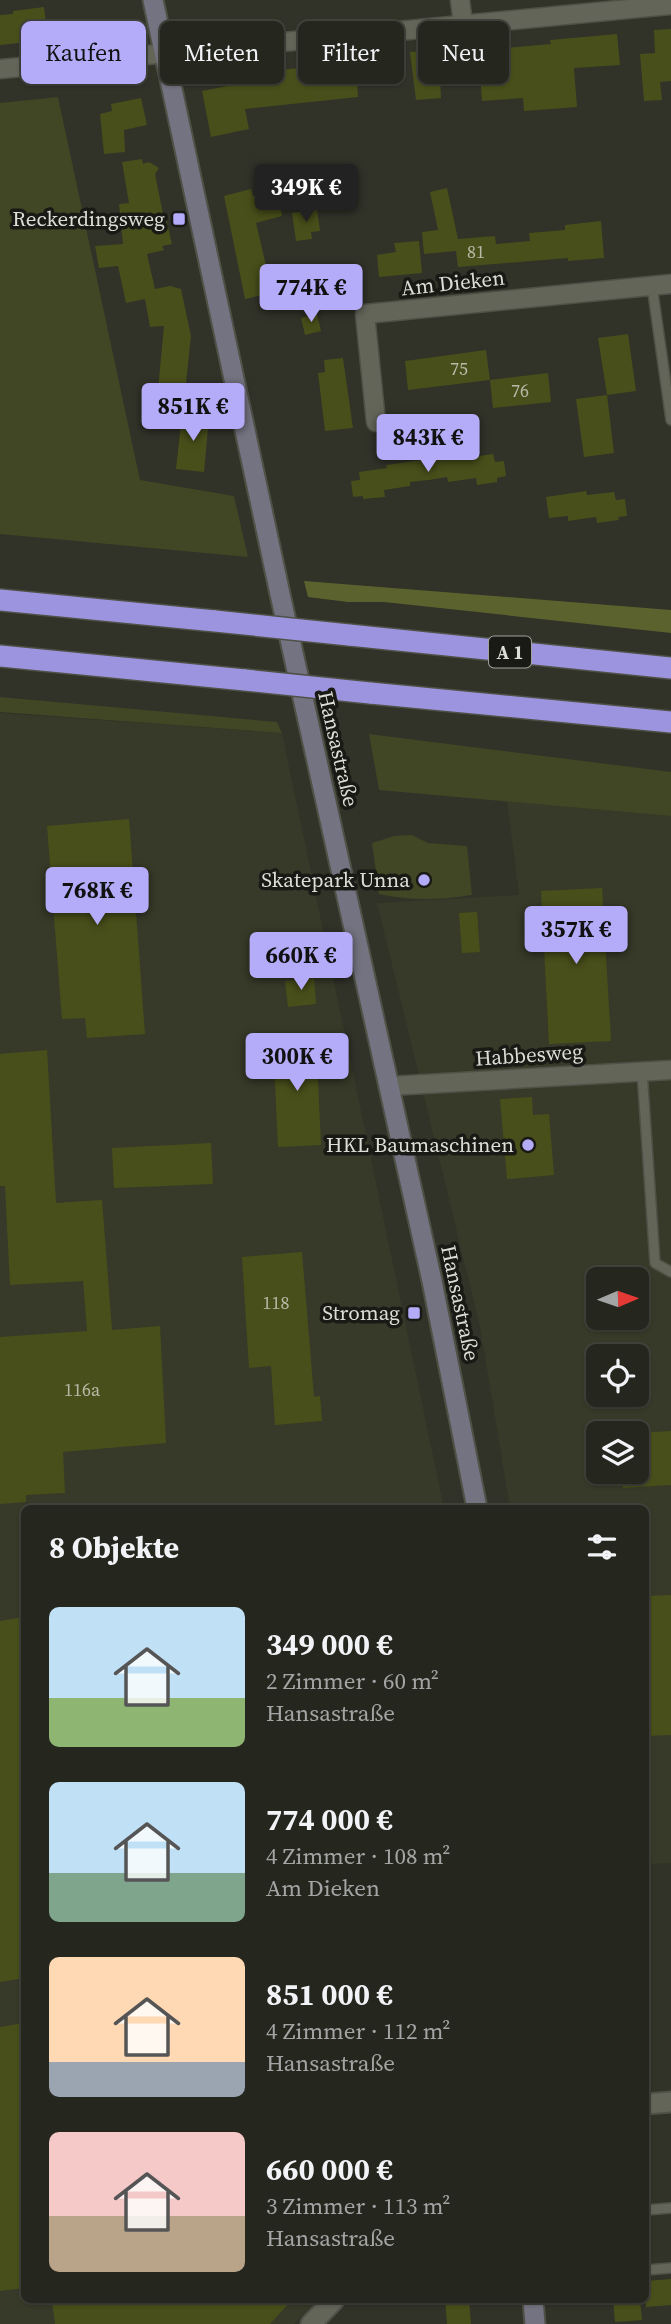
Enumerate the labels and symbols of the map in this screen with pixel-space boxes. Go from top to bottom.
pin: 349K € [249,164,363,224]
place label: Reckerdingsweg [12,204,165,233]
marker: Reckerdingsweg [171,211,187,227]
house number: 81 [467,239,485,264]
street label: Am Dieken [400,263,506,302]
pin: 774K € [254,264,368,324]
house number: 75 [450,356,468,381]
house number: 76 [511,378,529,403]
pin: 851K € [136,384,250,443]
pin: 843K € [371,414,485,474]
road number: A 1 [489,636,531,667]
street label: Hansastraße [311,688,366,809]
place label: Skatepark Unna [261,865,410,894]
pin: 768K € [40,867,154,927]
marker: Skatepark Unna [416,872,432,888]
pin: 357K € [519,906,633,966]
pin: 660K € [244,932,358,992]
pin: 300K € [240,1034,354,1093]
street label: Habbesweg [474,1036,584,1073]
place label: HKL Baumaschinen [326,1130,514,1159]
marker: HKL Baumaschinen [520,1137,536,1153]
street label: Hansastraße [434,1242,487,1363]
north arrow [586,1267,649,1330]
house number: 118 [263,1290,290,1315]
place label: Stromag [322,1298,400,1327]
marker: Stromag [406,1305,422,1321]
house number: 116a [64,1377,101,1402]

